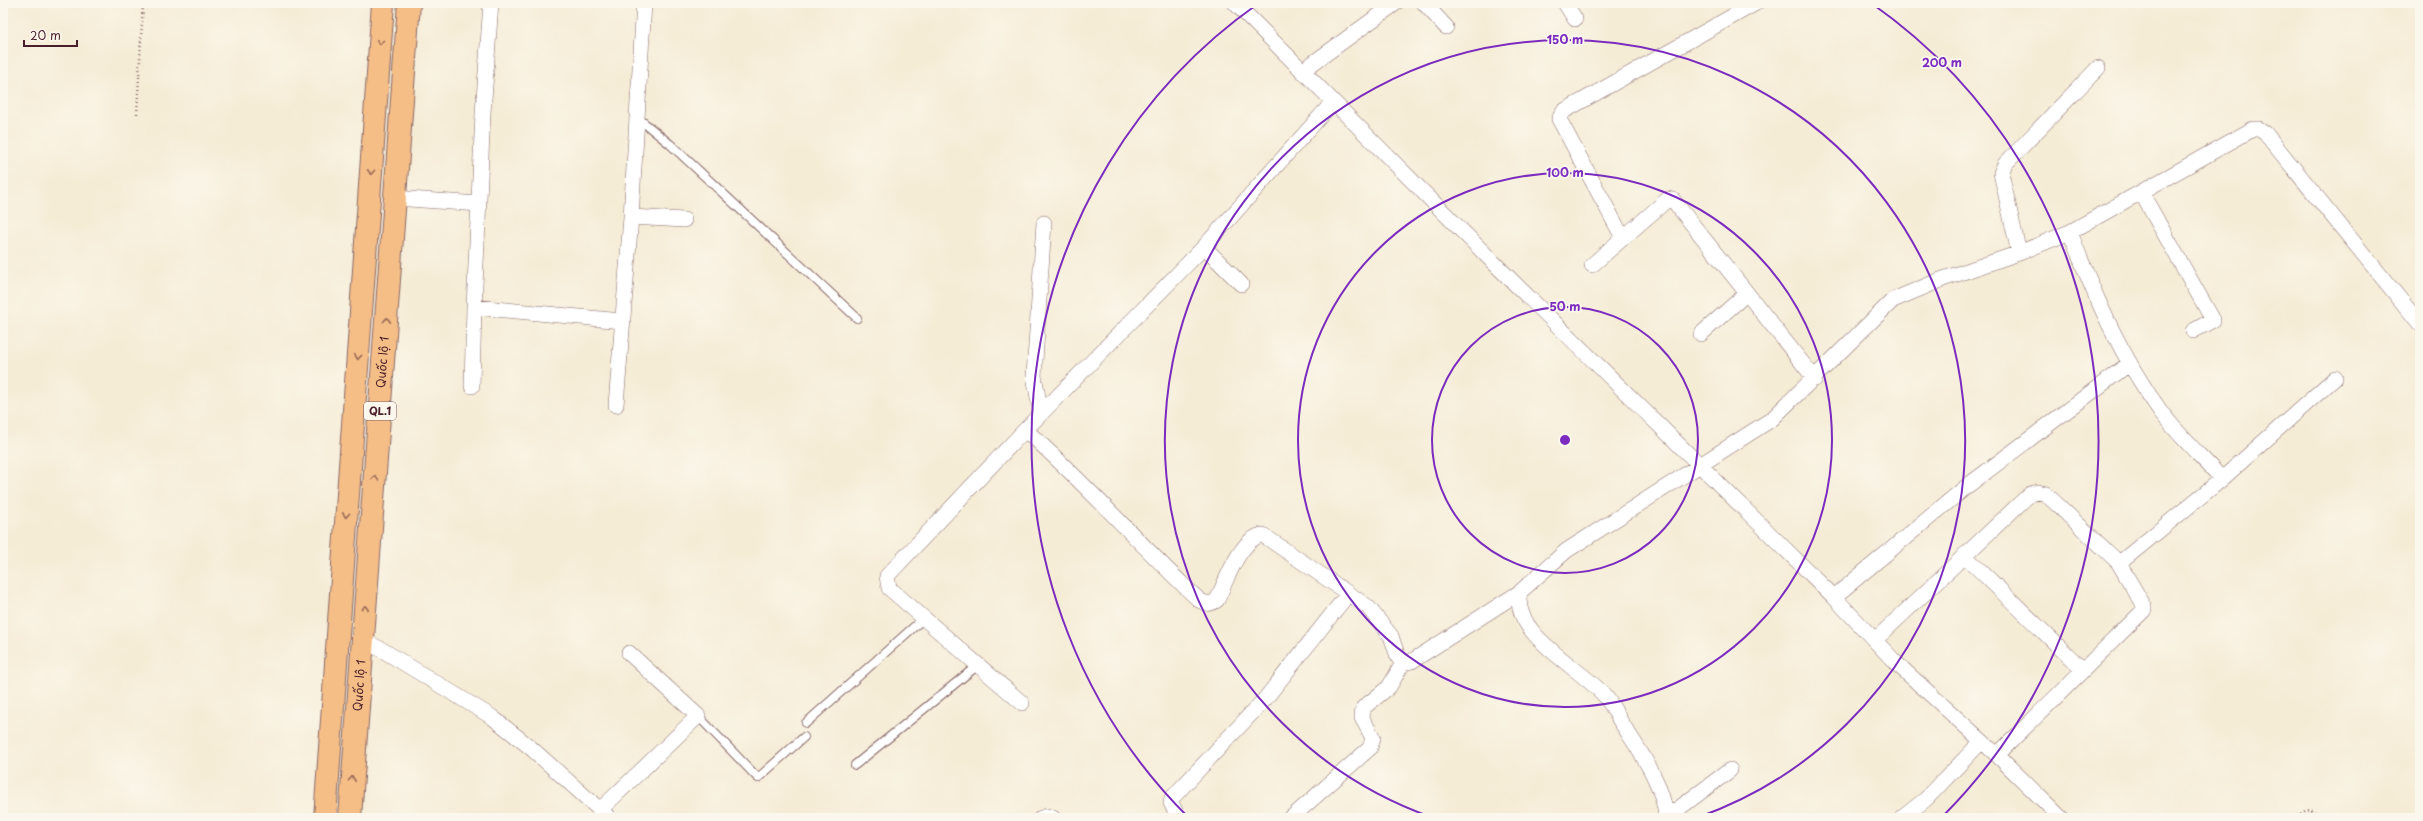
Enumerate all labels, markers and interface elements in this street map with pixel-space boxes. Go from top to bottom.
scale bar [24,22,77,48]
text: 20 m [30,26,61,44]
text: 150 m [1547,30,1583,48]
one-way arrow [375,39,384,45]
text: 200 m [1922,53,1962,71]
text: 100 m [1546,163,1584,181]
one-way arrow [366,169,375,175]
text: 50 m [1549,297,1581,315]
one-way arrow [382,317,391,323]
street label: Quốc lộ 1 [371,336,393,389]
one-way arrow [354,354,363,360]
road number: QL.1 [364,402,396,420]
centre of rings [1558,433,1572,447]
one-way arrow [371,475,380,481]
one-way arrow [341,512,350,518]
one-way arrow [361,605,370,611]
street label: Quốc lộ 1 [348,659,369,712]
one-way arrow [348,776,357,782]

